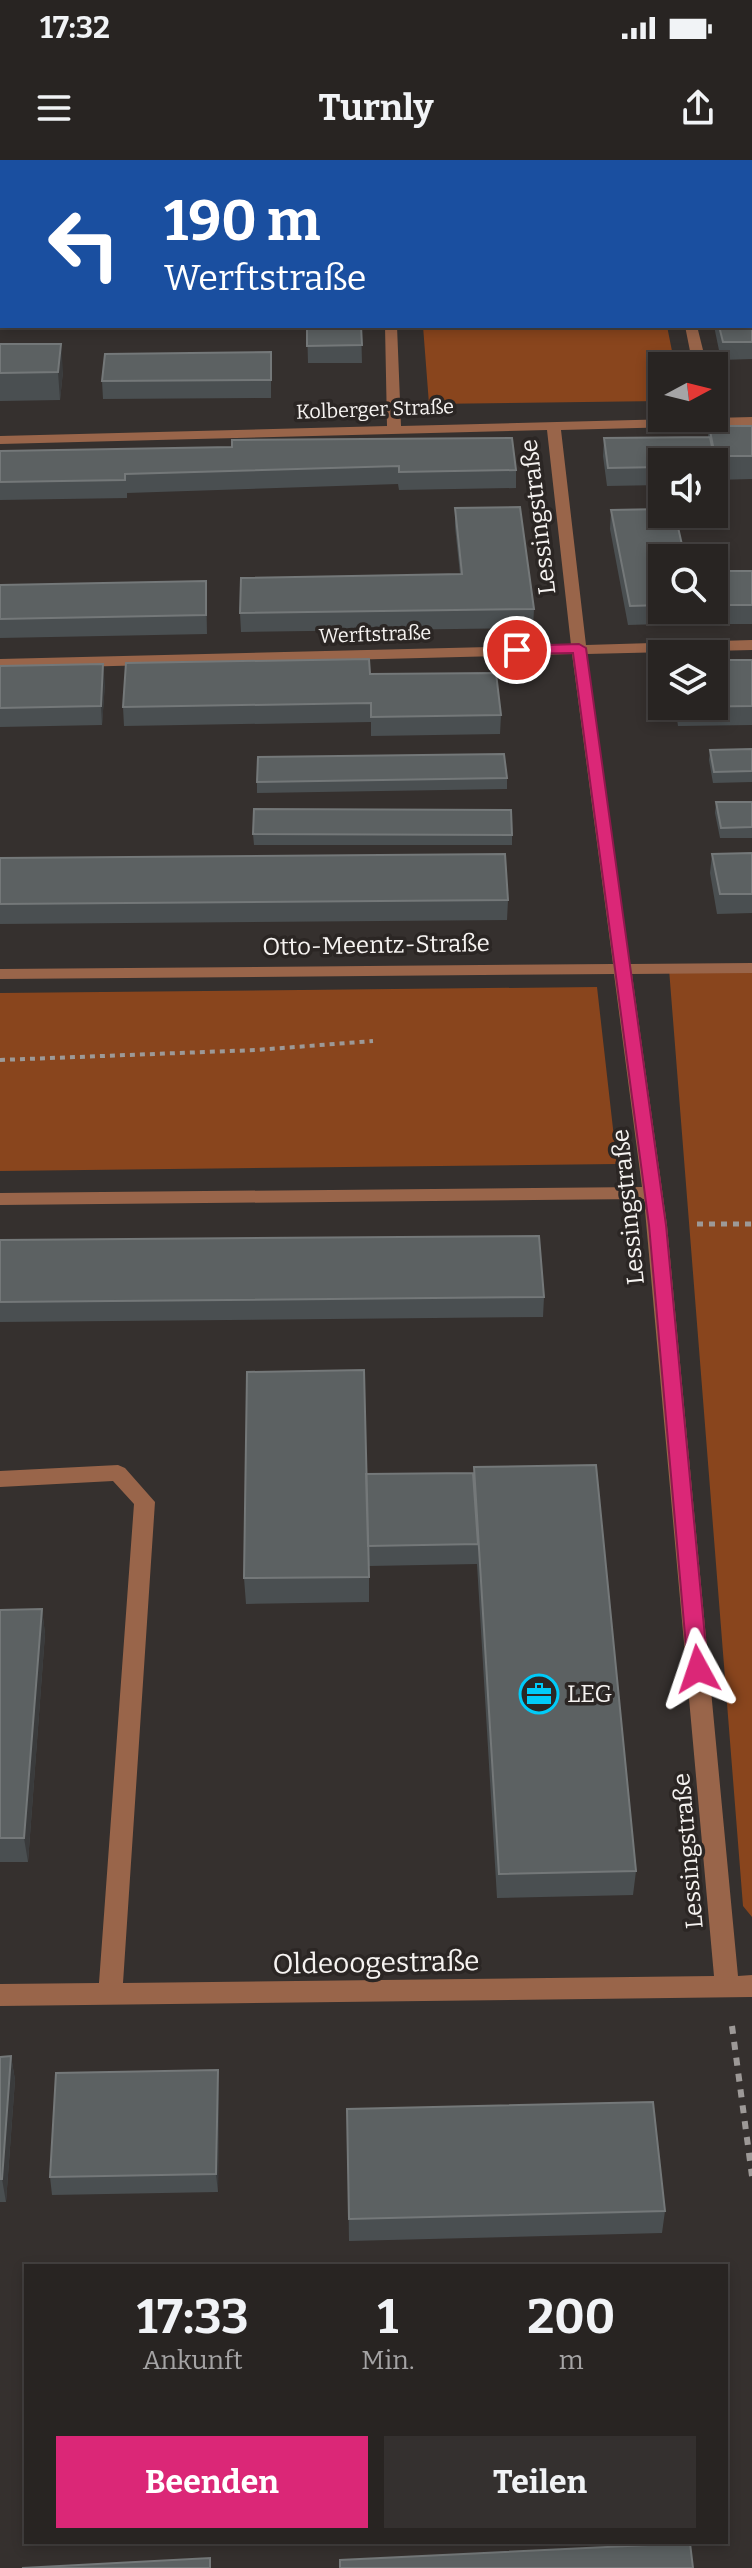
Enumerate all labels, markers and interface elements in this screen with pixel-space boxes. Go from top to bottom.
text: 17:32 [40,10,110,46]
icon: menu [32,86,76,130]
text: Turnly [319,86,433,130]
icon: share [676,86,720,130]
text: 190 m [164,188,320,255]
icon: left [32,192,136,296]
text: Werftstraße [164,256,366,300]
north arrow [648,352,728,432]
map controls [648,352,728,720]
street label: Kolberger Straße [296,394,454,424]
street label: Lessingstraße [515,438,561,596]
button: sound [648,448,728,528]
button: search [648,544,728,624]
pin [483,616,551,684]
street label: Werftstraße [318,620,432,648]
icon: arrive [495,628,539,672]
button: layers [648,640,728,720]
street label: Otto-Meentz-Straße [262,929,490,961]
street label: Lessingstraße [606,1128,650,1286]
position arrow [656,1627,740,1711]
office icon: LEG [518,1673,560,1715]
place label: LEG [567,1680,612,1708]
street label: Lessingstraße [667,1772,709,1930]
street label: Oldeoogestraße [272,1944,480,1981]
text: 17:33 [137,2288,249,2346]
text: 1 [378,2288,398,2346]
text: 200 [527,2288,615,2346]
text: Ankunft [143,2345,243,2376]
text: Min. [361,2345,414,2376]
text: m [559,2345,584,2376]
button: Beenden [56,2436,368,2528]
button: Teilen [384,2436,696,2528]

